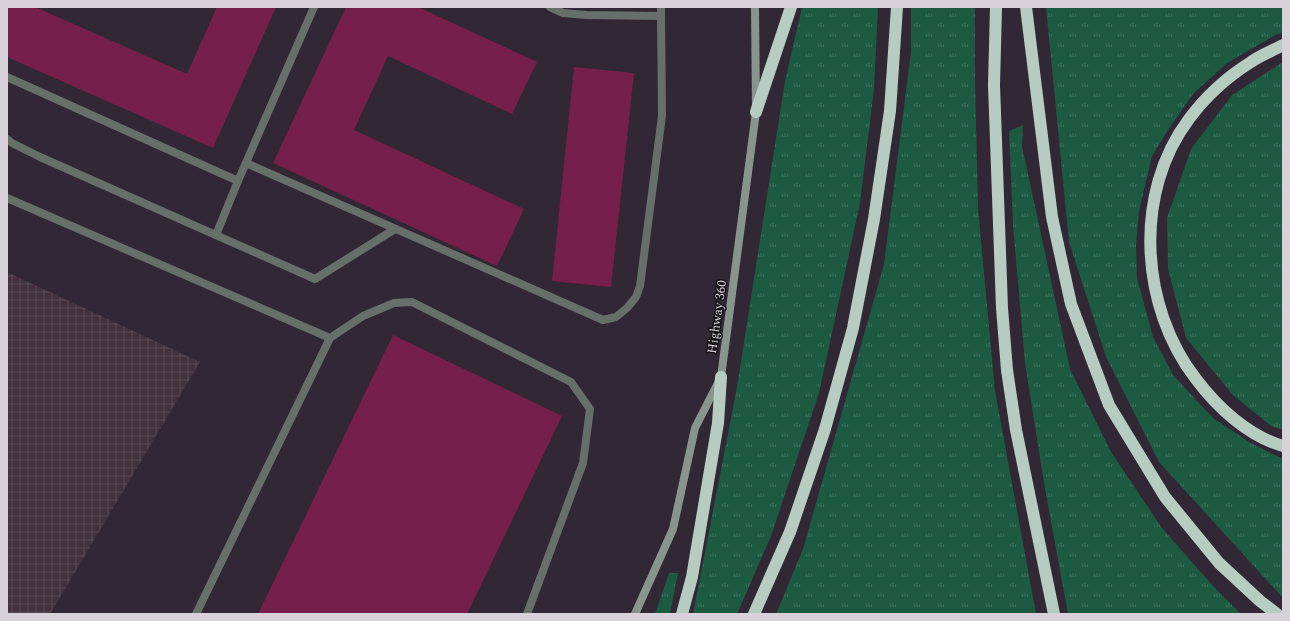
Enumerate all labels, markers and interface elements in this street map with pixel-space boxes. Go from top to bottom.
street label: Highway 360 [702,278,732,355]

